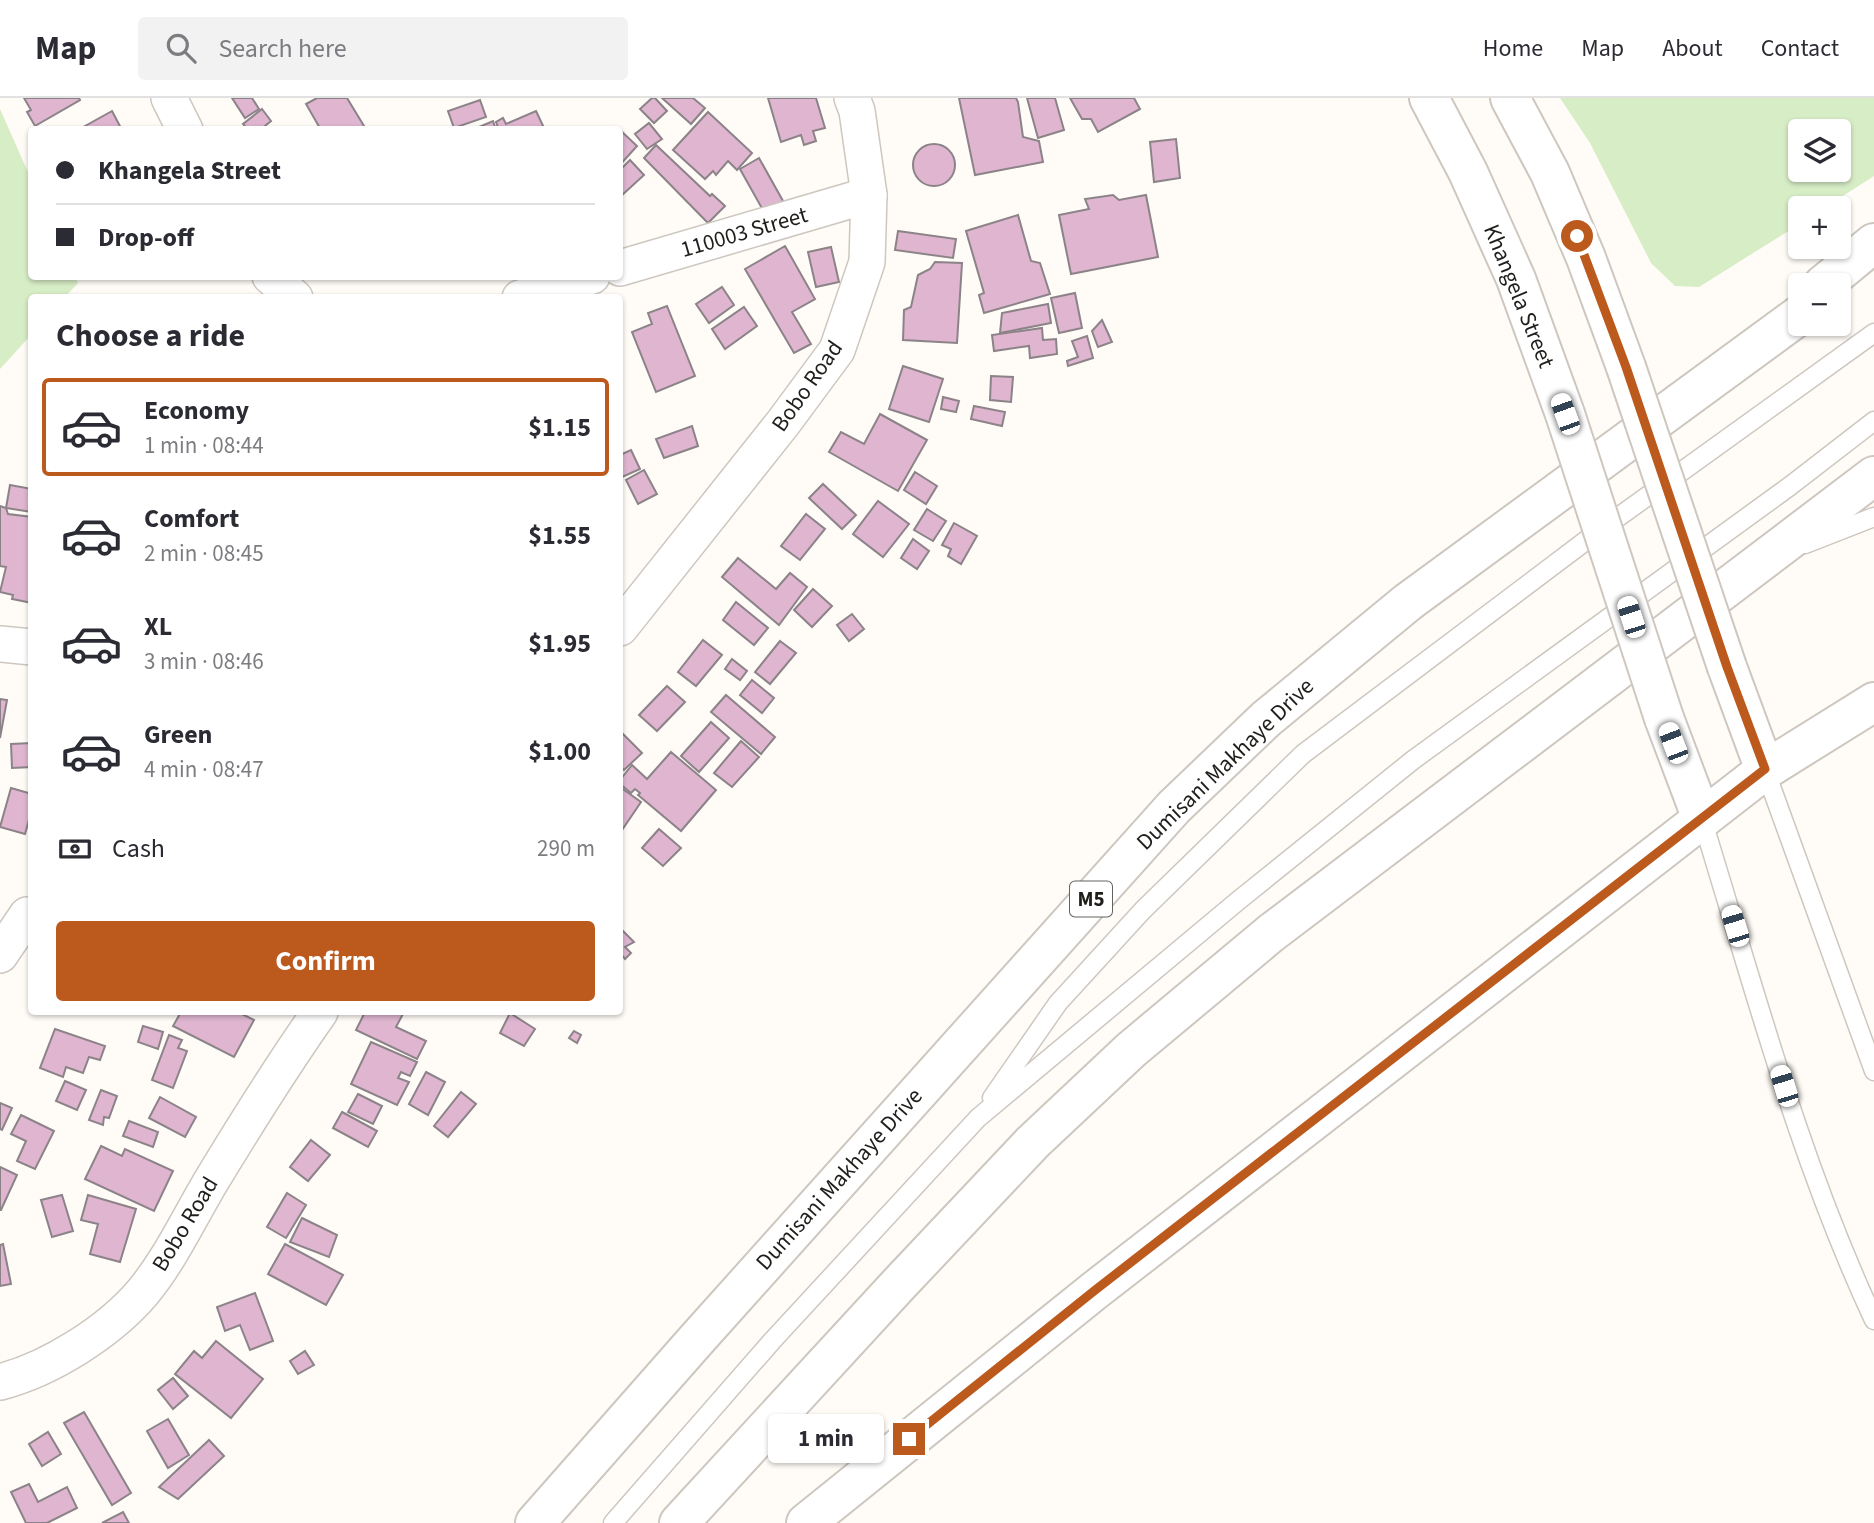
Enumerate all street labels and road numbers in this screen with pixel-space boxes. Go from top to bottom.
street label: 110003 Street [677,198,812,266]
street label: Khangela Street [1475,219,1563,373]
street label: Bobo Road [763,333,851,439]
street label: Dumisani Makhaye Drive [1129,670,1321,858]
road number: M5 [1070,882,1112,916]
street label: Dumisani Makhaye Drive [748,1080,930,1278]
street label: Bobo Road [144,1170,226,1278]

